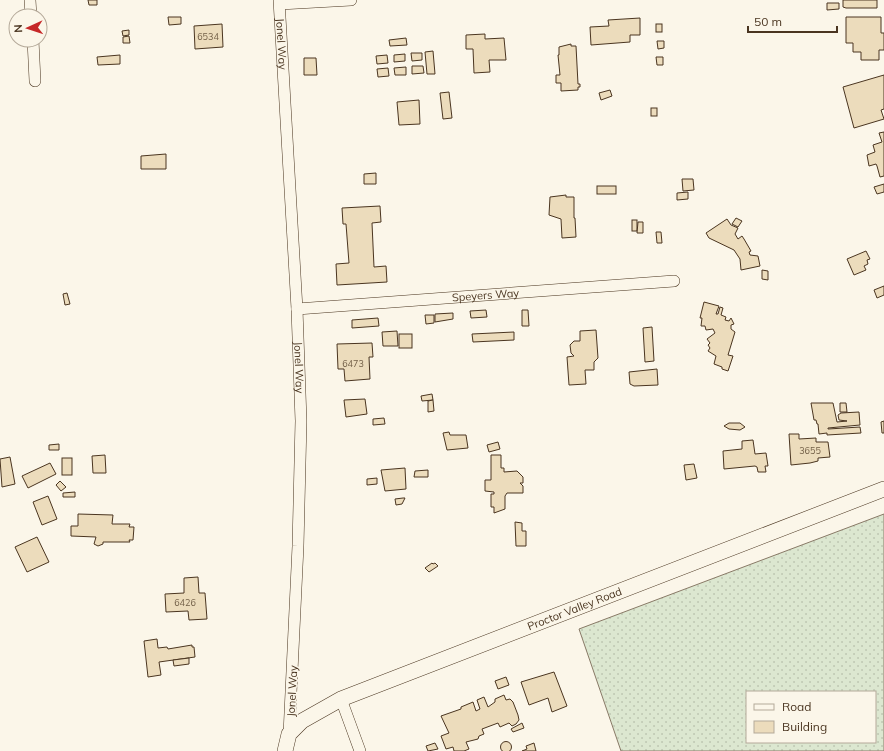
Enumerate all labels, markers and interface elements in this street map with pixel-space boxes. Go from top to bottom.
north arrow [8,8,48,48]
scale bar [748,8,837,34]
text: 50 m [754,14,782,29]
street label: Jonel Way [273,18,290,70]
text: N [11,24,25,33]
house number: 6534 [197,31,219,42]
street label: Speyers Way [451,286,520,304]
street label: Jonel Way [291,341,307,394]
house number: 6473 [342,358,364,369]
house number: 3655 [799,445,821,456]
street label: Proctor Valley Road [525,584,624,633]
house number: 6426 [174,597,196,608]
street label: Jonel Way [284,665,300,717]
legend [746,691,876,743]
text: Road [782,699,811,714]
text: Building [782,719,827,734]

